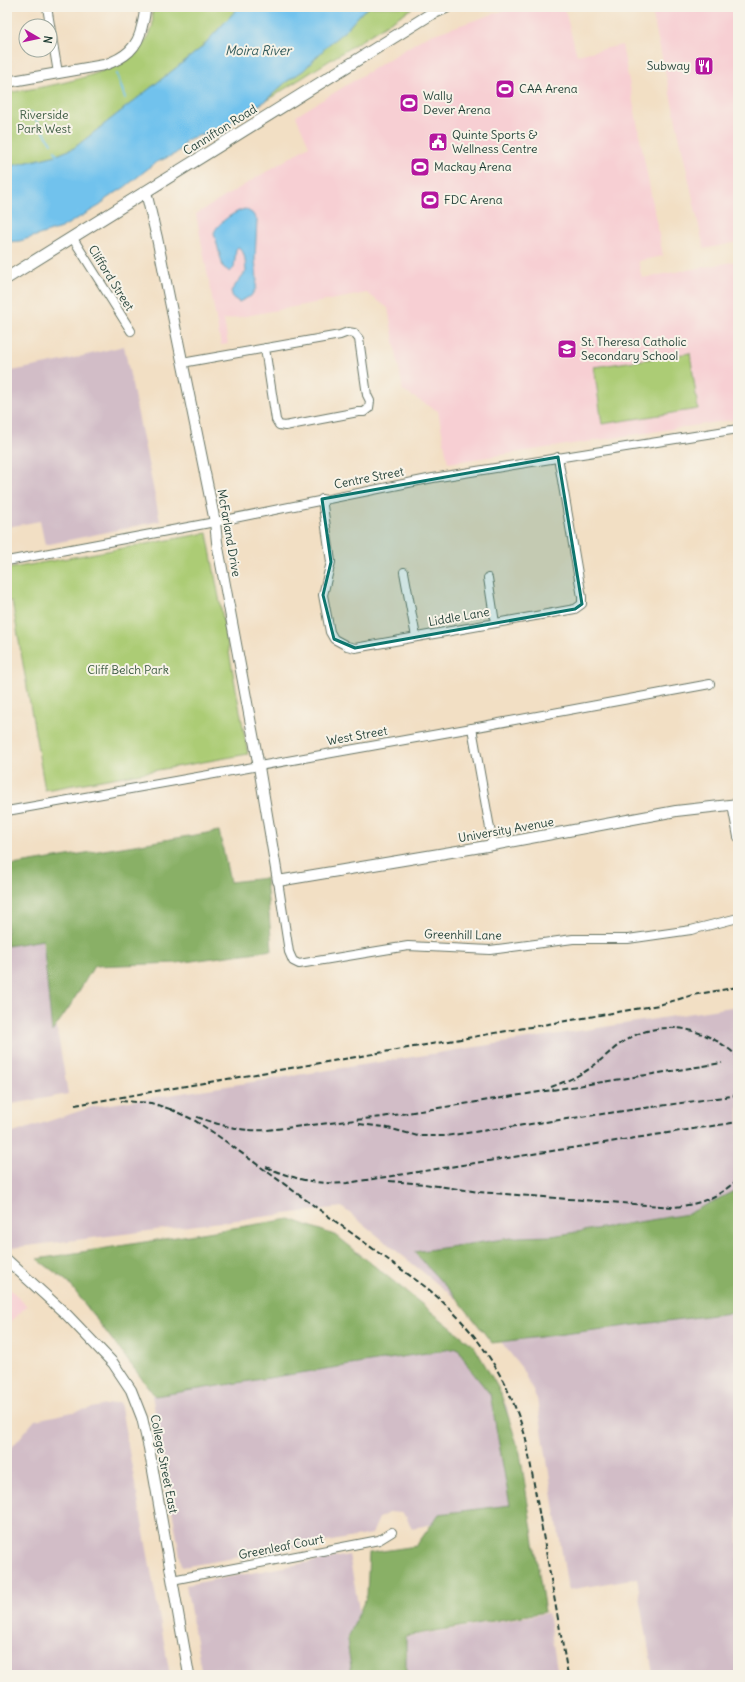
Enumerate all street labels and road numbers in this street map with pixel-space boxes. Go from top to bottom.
street label: Cannifton Road [180,101,259,158]
street label: Clifford Street [85,242,138,313]
street label: Centre Street [333,463,405,492]
street label: McFarland Drive [214,488,245,578]
street label: Liddle Lane [427,604,491,629]
street label: West Street [325,723,388,748]
street label: University Avenue [457,814,555,845]
street label: Greenhill Lane [424,926,502,943]
street label: College Street East [148,1413,181,1515]
street label: Greenleaf Court [237,1531,325,1562]

